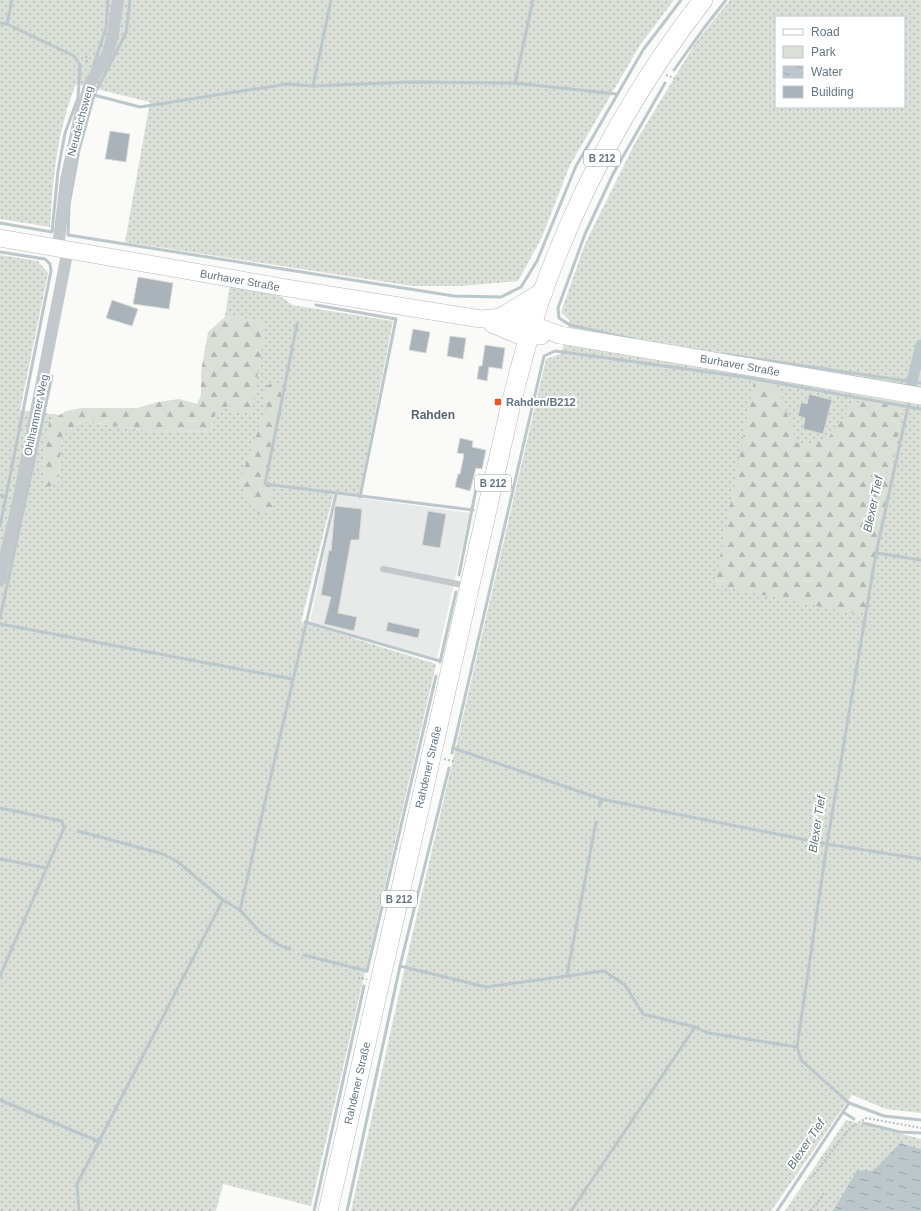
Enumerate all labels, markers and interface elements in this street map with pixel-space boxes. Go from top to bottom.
legend [775,16,905,108]
text: Road [811,25,840,39]
text: Park [811,45,837,59]
text: Water [811,65,843,79]
street label: Neudeichsweg [65,85,95,157]
text: Building [811,85,854,99]
road number: B 212 [584,150,620,166]
street label: Burhaver Straße [199,267,281,293]
street label: Burhaver Straße [699,352,781,378]
street label: Ohlhammer Weg [22,373,50,457]
place label: Rahden/B212 [506,396,576,408]
marker: Rahden/B212 [493,397,503,407]
district label: Rahden [411,408,455,422]
water label: Blexer Tief [860,473,886,533]
road number: B 212 [475,475,511,491]
street label: Rahdener Straße [413,725,443,809]
water label: Blexer Tief [806,793,829,853]
road number: B 212 [381,891,417,907]
street label: Rahdener Straße [342,1041,372,1125]
water label: Blexer Tief [784,1115,829,1172]

